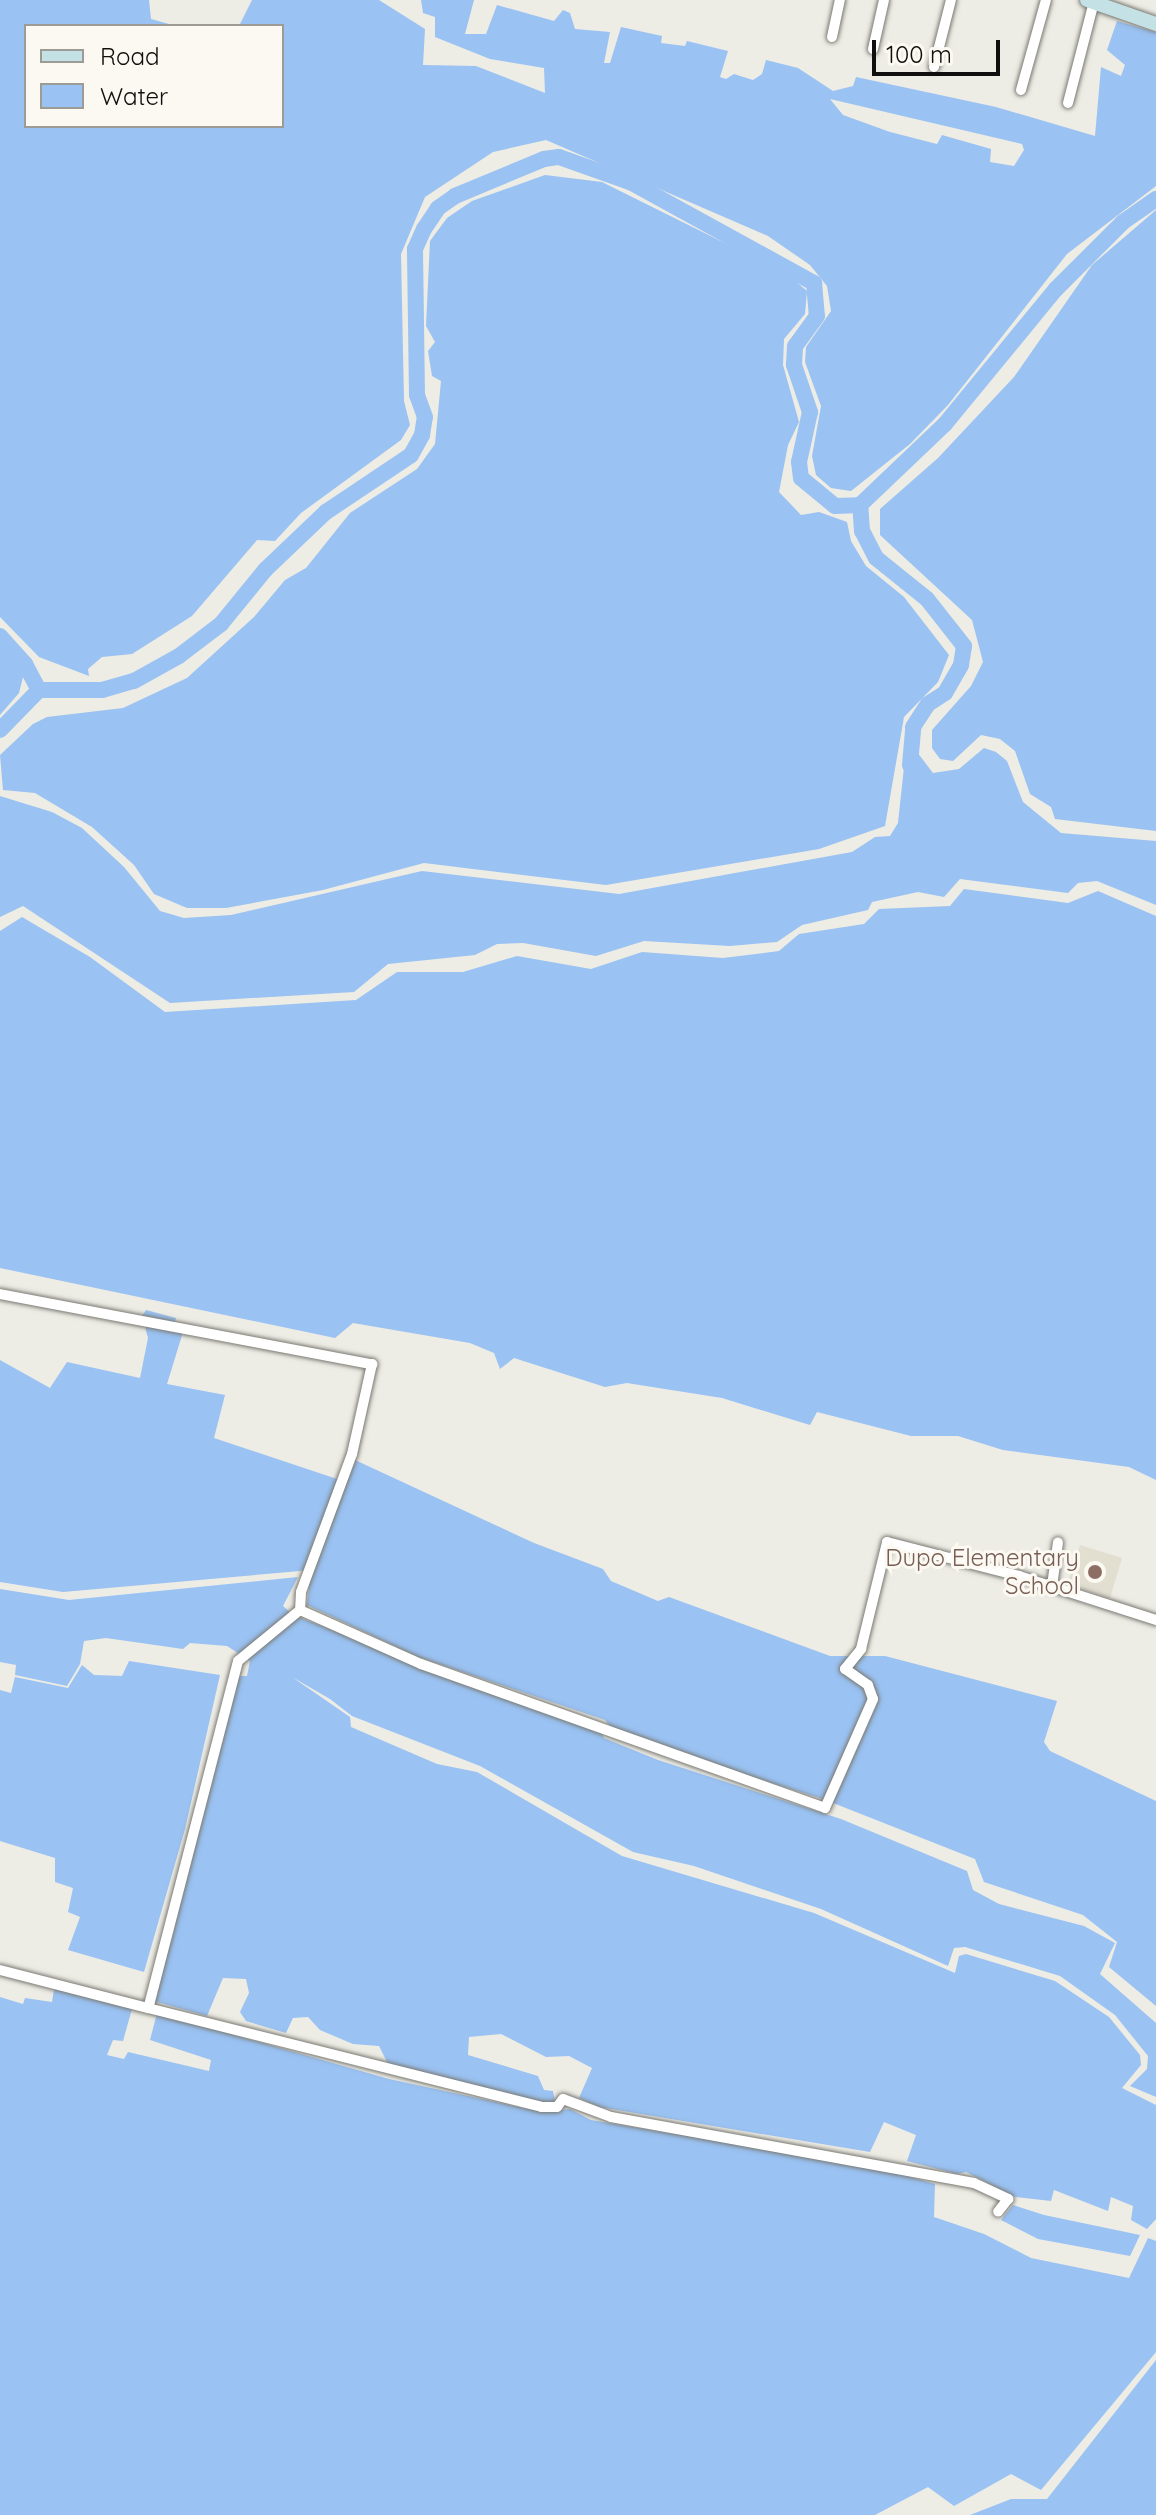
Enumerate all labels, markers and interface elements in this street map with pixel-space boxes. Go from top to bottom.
legend [24,24,284,128]
scale bar [876,24,1004,74]
text: 100 m [886,39,952,69]
text: Road [100,41,160,71]
text: Water [100,81,168,111]
place label: Dupo Elementary School [885,1544,1079,1600]
marker: Dupo Elementary School [1086,1563,1104,1581]

